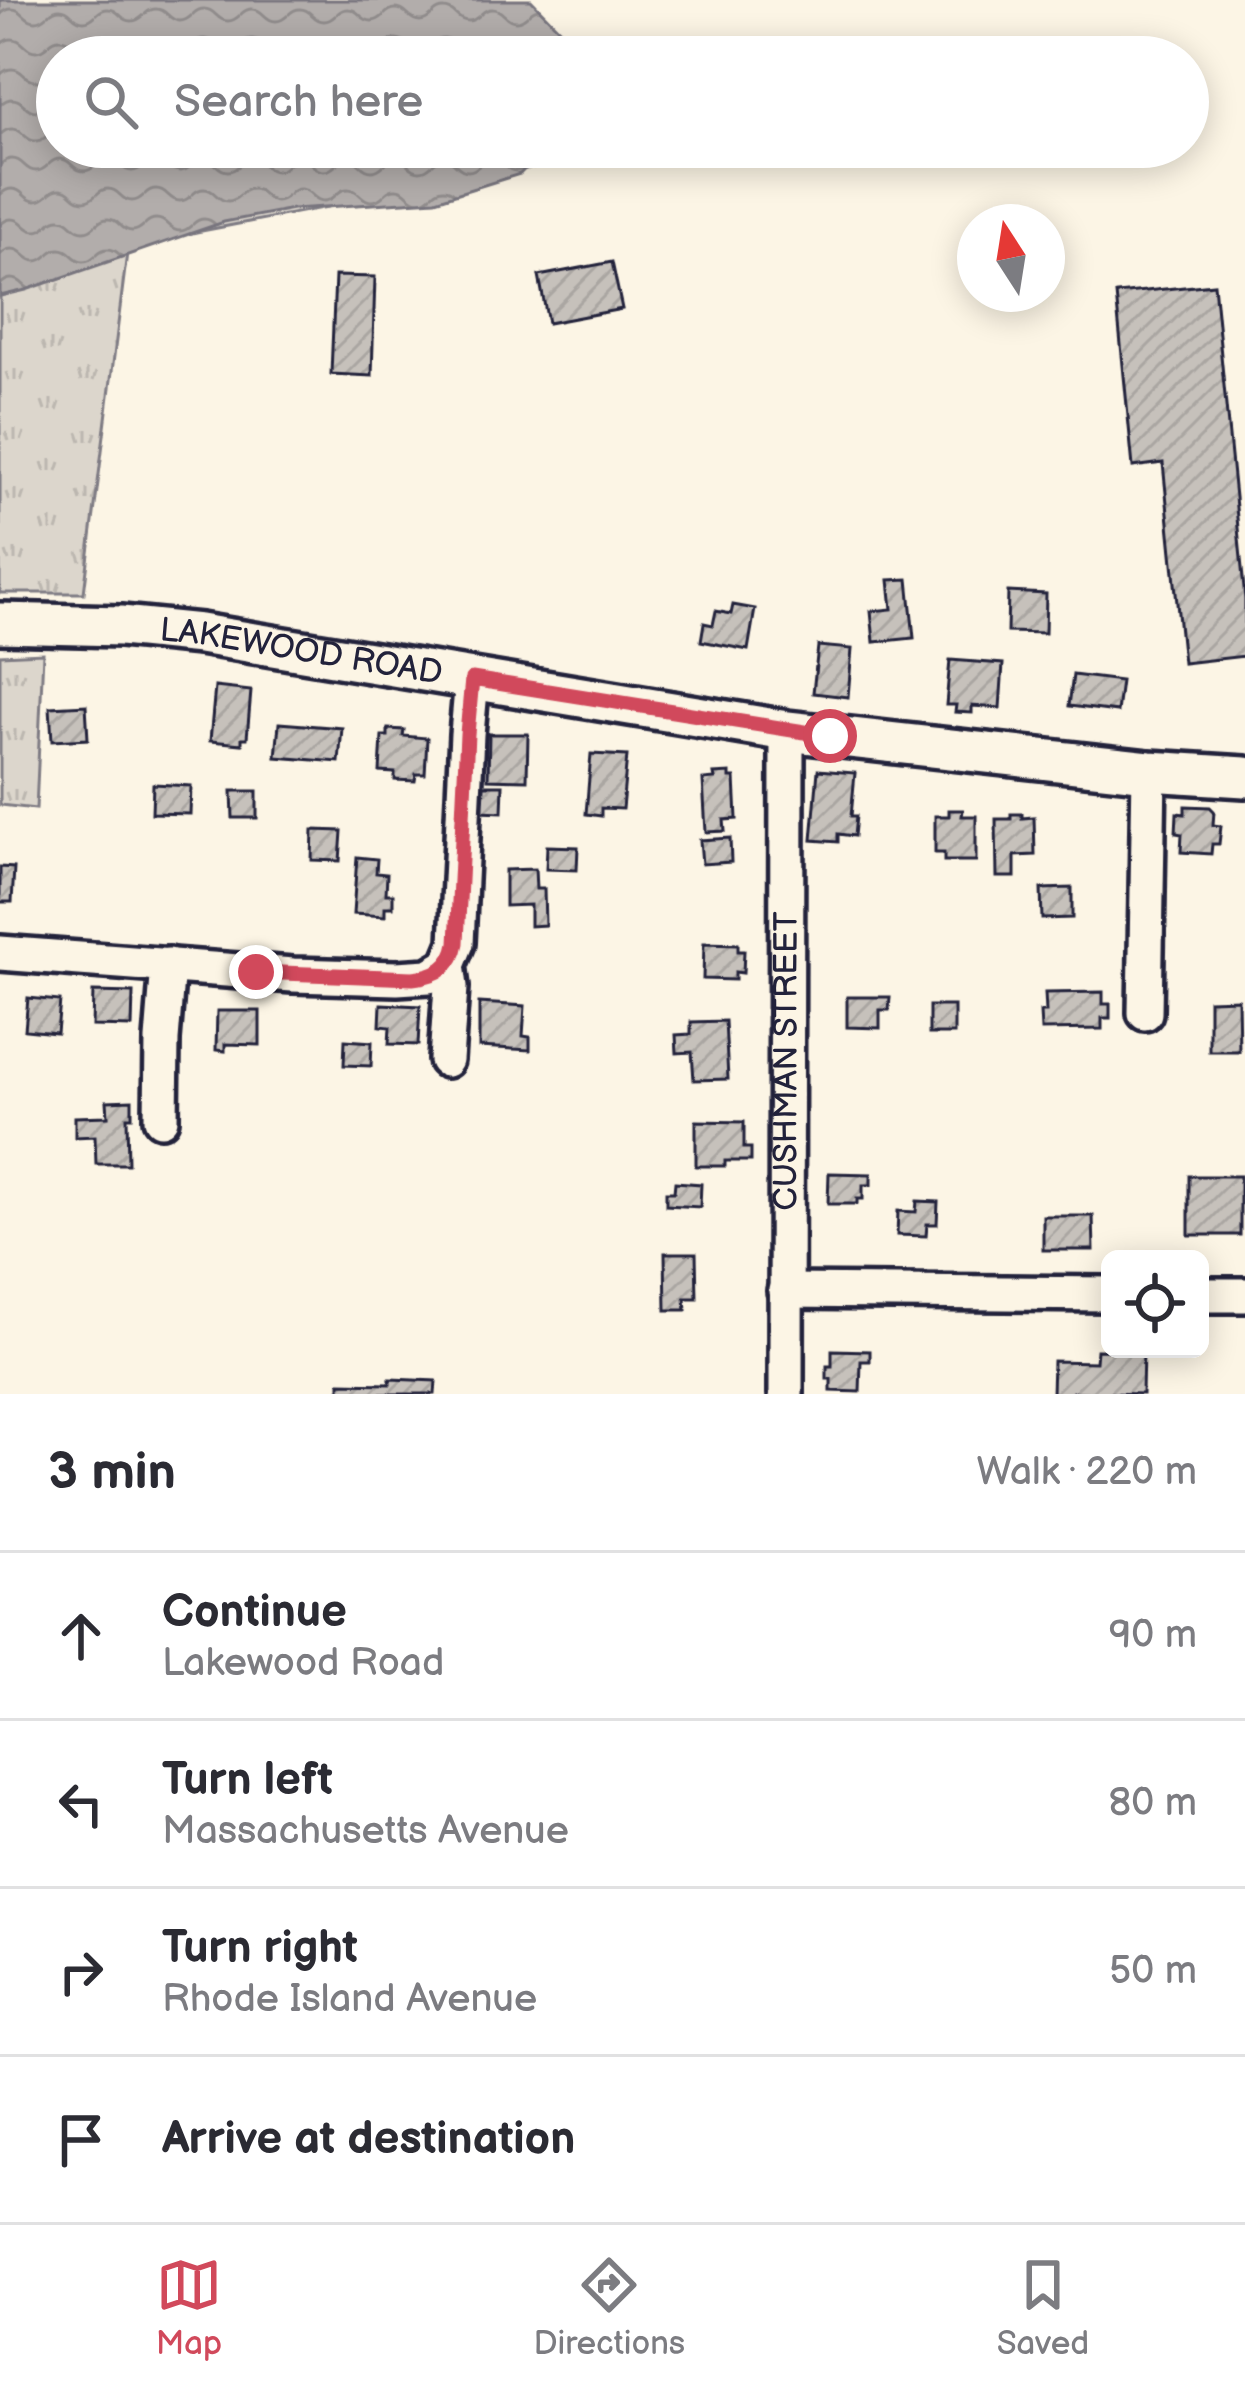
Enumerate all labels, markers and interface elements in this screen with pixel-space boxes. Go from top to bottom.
search box [36,36,1209,168]
icon: search [78,69,144,135]
text: Search here [174,75,423,130]
north arrow [957,204,1065,312]
street label: LAKEWOOD ROAD [158,610,445,694]
route start [803,709,857,763]
street label: CUSHMAN STREET [766,911,807,1211]
route end [229,945,283,999]
map controls [1101,1250,1209,1358]
button: locate [1101,1250,1209,1358]
text: 3 min [48,1442,176,1503]
text: Walk · 220 m [977,1449,1197,1496]
text: Continue [162,1585,347,1640]
icon: ahead [48,1603,114,1669]
text: 90 m [1109,1612,1197,1659]
text: Lakewood Road [162,1640,444,1687]
text: Turn left [162,1753,333,1808]
icon: left [48,1771,114,1837]
text: 80 m [1109,1780,1197,1827]
text: Massachusetts Avenue [162,1808,569,1855]
text: Turn right [162,1921,358,1976]
icon: right [48,1939,114,2005]
text: 50 m [1109,1948,1197,1995]
text: Rhode Island Avenue [162,1976,537,2023]
icon: arrive [48,2107,114,2173]
text: Arrive at destination [162,2112,575,2167]
tab: Map [156,2252,222,2364]
tab: Directions [533,2252,685,2364]
tab: Saved [997,2252,1089,2364]

